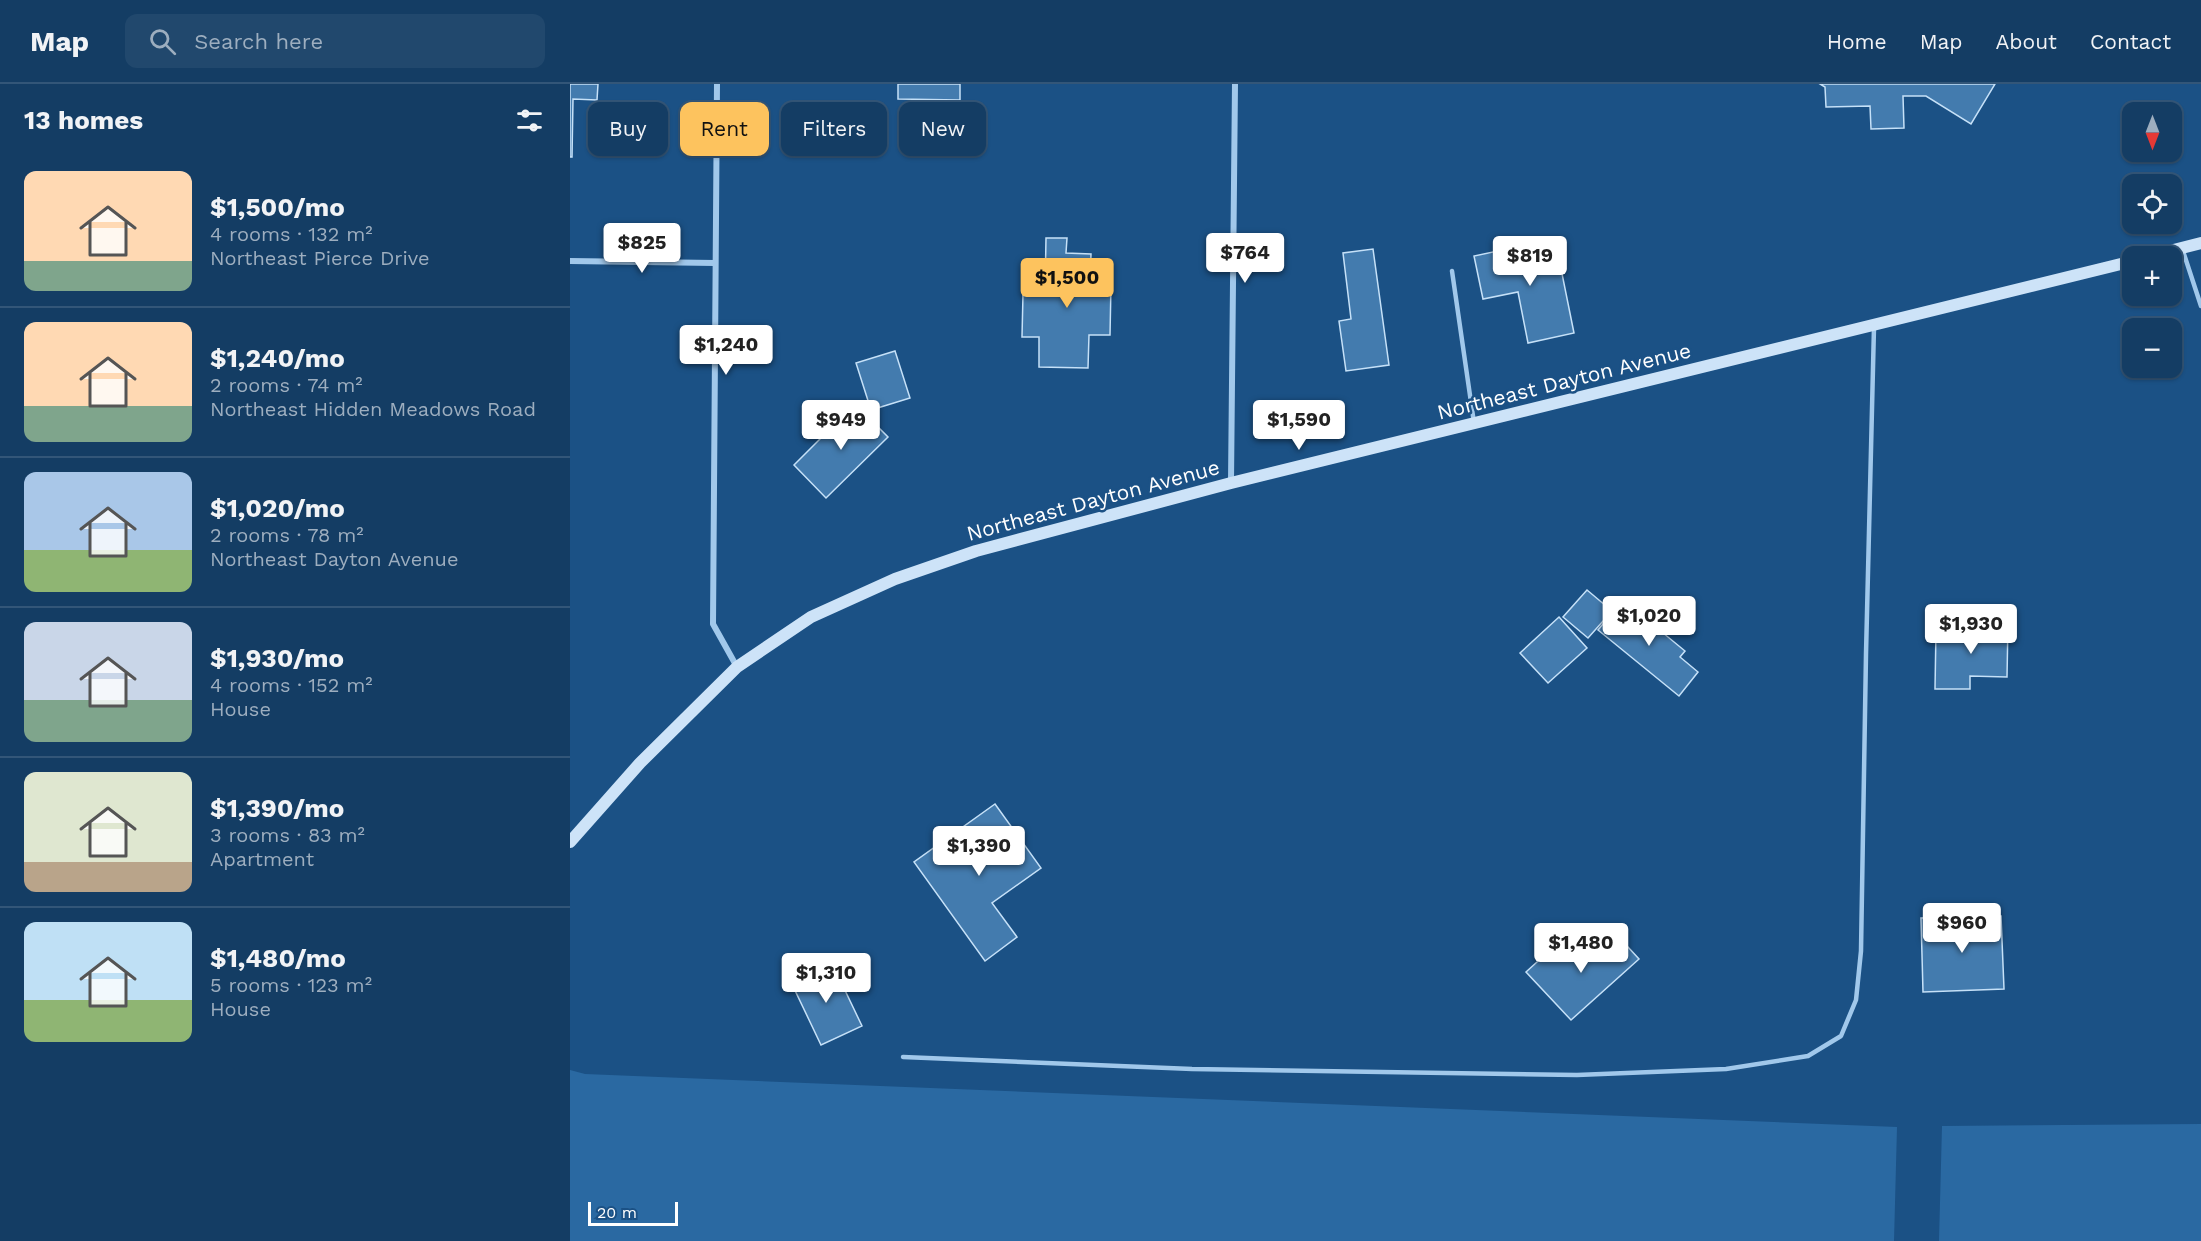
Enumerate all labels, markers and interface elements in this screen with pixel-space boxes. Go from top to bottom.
search box [125,14,545,68]
text: Map [30,25,89,58]
icon: search [146,25,179,58]
text: Search here [194,29,323,54]
text: Home [1827,29,1887,54]
text: Map [1920,29,1963,54]
text: About [1996,29,2057,54]
text: Contact [2090,29,2171,54]
chip: Buy [588,102,668,156]
chip: Rent [680,102,769,156]
chip: Filters [781,102,887,156]
chip: New [899,102,986,156]
north arrow [2122,102,2182,162]
map controls [2122,102,2182,378]
icon: filters [513,104,546,137]
text: 13 homes [24,105,143,135]
button: locate [2122,174,2182,234]
text: $1,500/mo [210,192,345,222]
icon: home [72,195,144,267]
text: 4 rooms · 132 m² [210,222,373,246]
pin: $825 [606,223,678,274]
text: $825 [618,230,666,254]
pin: $764 [1209,233,1281,284]
pin: $819 [1494,236,1566,287]
text: $764 [1220,240,1270,264]
text: $819 [1507,243,1553,267]
text: Northeast Pierce Drive [210,246,430,270]
button: + [2122,246,2182,306]
pin: $1,500 [1018,258,1116,309]
text: $1,500 [1035,265,1099,289]
button: − [2122,318,2182,378]
pin: $1,240 [677,325,775,376]
text: $1,240 [694,332,758,356]
street label: Northeast Dayton Avenue [1434,337,1694,425]
text: $1,240/mo [210,343,345,373]
icon: home [72,346,144,418]
text: 2 rooms · 74 m² [210,373,363,397]
text: Northeast Hidden Meadows Road [210,397,536,421]
pin: $949 [805,400,877,451]
pin: $1,590 [1250,400,1348,451]
text: $949 [816,407,866,431]
text: $1,590 [1267,407,1331,431]
street label: Northeast Dayton Avenue [964,454,1222,546]
text: $1,020/mo [210,493,345,523]
icon: home [72,496,144,568]
text: 2 rooms · 78 m² [210,523,364,547]
text: Northeast Dayton Avenue [210,547,458,571]
pin: $1,020 [1600,596,1698,647]
text: $1,020 [1617,603,1681,627]
pin: $1,930 [1922,604,2020,655]
text: $1,930 [1939,611,2003,635]
text: $1,930/mo [210,643,344,673]
icon: home [72,646,144,718]
text: 4 rooms · 152 m² [210,673,373,697]
text: House [210,697,271,721]
text: $1,390/mo [210,793,344,823]
icon: home [72,796,144,868]
text: 3 rooms · 83 m² [210,823,365,847]
pin: $1,390 [930,826,1028,877]
text: $1,390 [947,833,1011,857]
text: Apartment [210,847,314,871]
pin: $960 [1926,903,1998,954]
text: $960 [1937,910,1987,934]
pin: $1,480 [1532,923,1630,974]
text: $1,480 [1548,930,1614,954]
text: $1,480/mo [210,943,346,973]
icon: home [72,946,144,1018]
pin: $1,310 [777,953,875,1004]
text: $1,310 [796,960,856,984]
text: 5 rooms · 123 m² [210,973,372,997]
text: House [210,997,271,1021]
scale bar [588,1199,678,1226]
text: 20 m [597,1203,637,1222]

